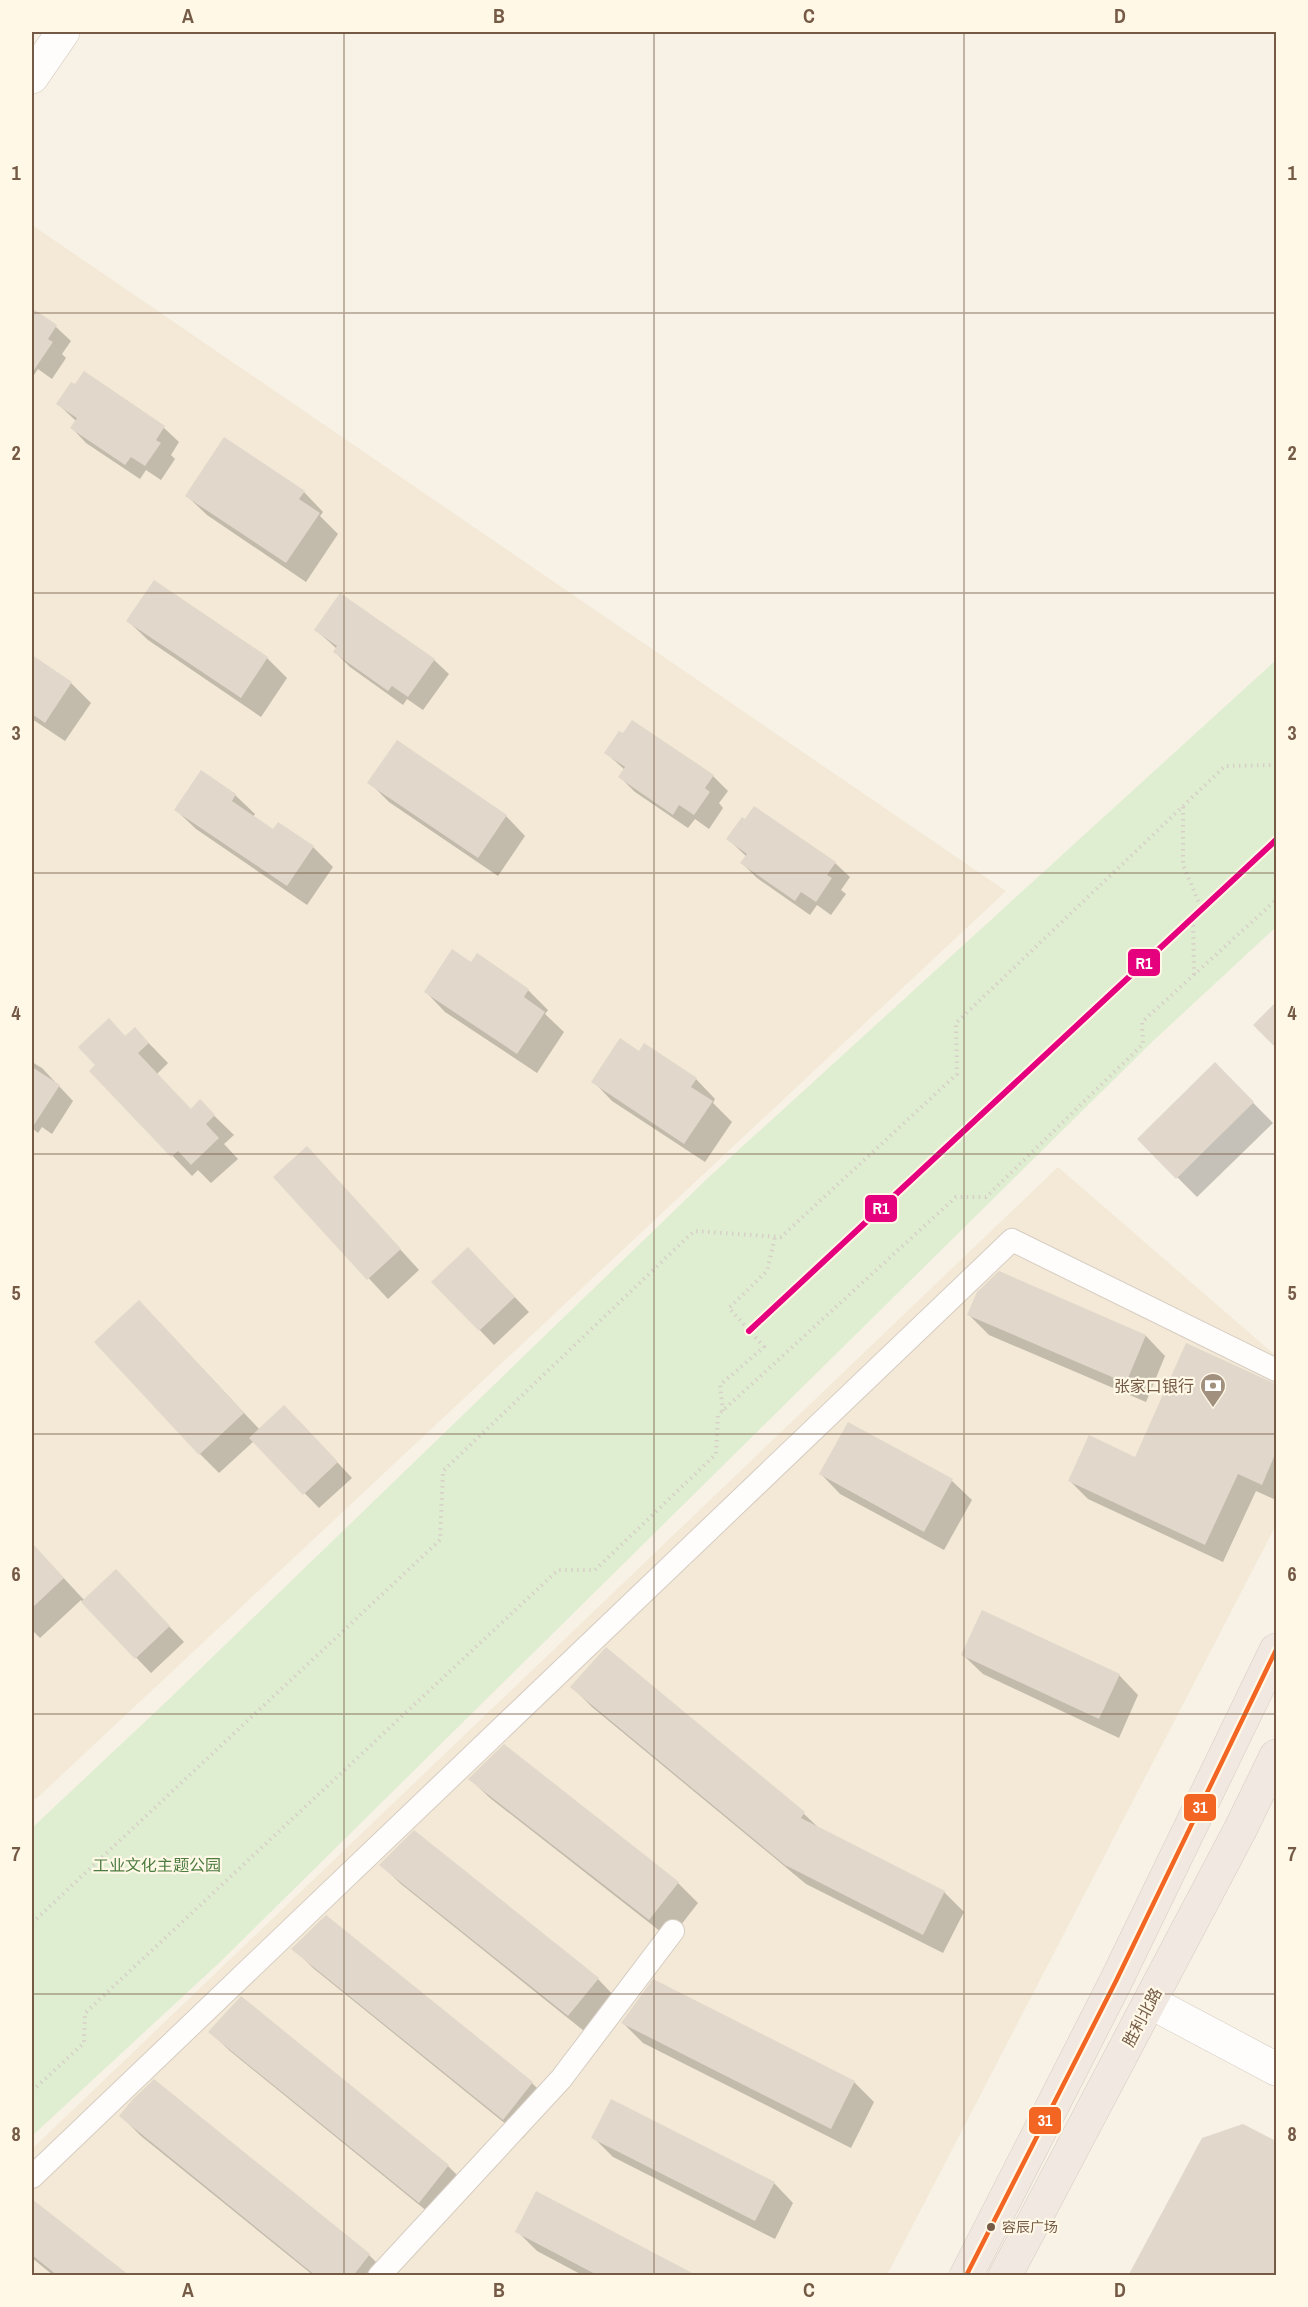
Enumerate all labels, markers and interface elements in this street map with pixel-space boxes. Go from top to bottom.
text: A [182,2,194,29]
text: B [493,2,505,29]
text: C [803,2,815,29]
text: D [1114,2,1126,29]
text: 1 [11,159,21,186]
text: 1 [1287,159,1297,186]
text: 2 [11,439,21,466]
text: 2 [1287,439,1297,466]
text: 3 [11,719,21,746]
text: 3 [1287,719,1297,746]
line badge: R1 [1127,948,1161,977]
text: R1 [1136,952,1153,974]
text: 4 [11,999,21,1026]
text: 4 [1287,999,1297,1026]
line badge: R1 [864,1194,898,1223]
text: R1 [873,1197,890,1219]
text: 5 [11,1279,21,1306]
text: 5 [1287,1279,1297,1306]
bank icon: 张家口银行 [1198,1371,1228,1409]
place label: 张家口银行 [1114,1375,1194,1397]
text: 6 [11,1560,21,1587]
text: 6 [1287,1560,1297,1587]
line badge: 31 [1183,1793,1217,1822]
text: 31 [1193,1796,1208,1818]
text: 7 [11,1840,21,1867]
text: 7 [1287,1840,1297,1867]
park label: 工业文化主题公园 [93,1854,221,1876]
street label: 胜利北路 [1117,1984,1167,2050]
line badge: 31 [1028,2106,1062,2135]
text: 31 [1038,2109,1053,2131]
text: 8 [11,2120,21,2147]
text: 8 [1287,2120,1297,2147]
place label: 容辰广场 [1002,2218,1058,2236]
marker: 容辰广场 [985,2221,997,2233]
text: A [182,2276,194,2303]
text: B [493,2276,505,2303]
text: C [803,2276,815,2303]
text: D [1114,2276,1126,2303]

